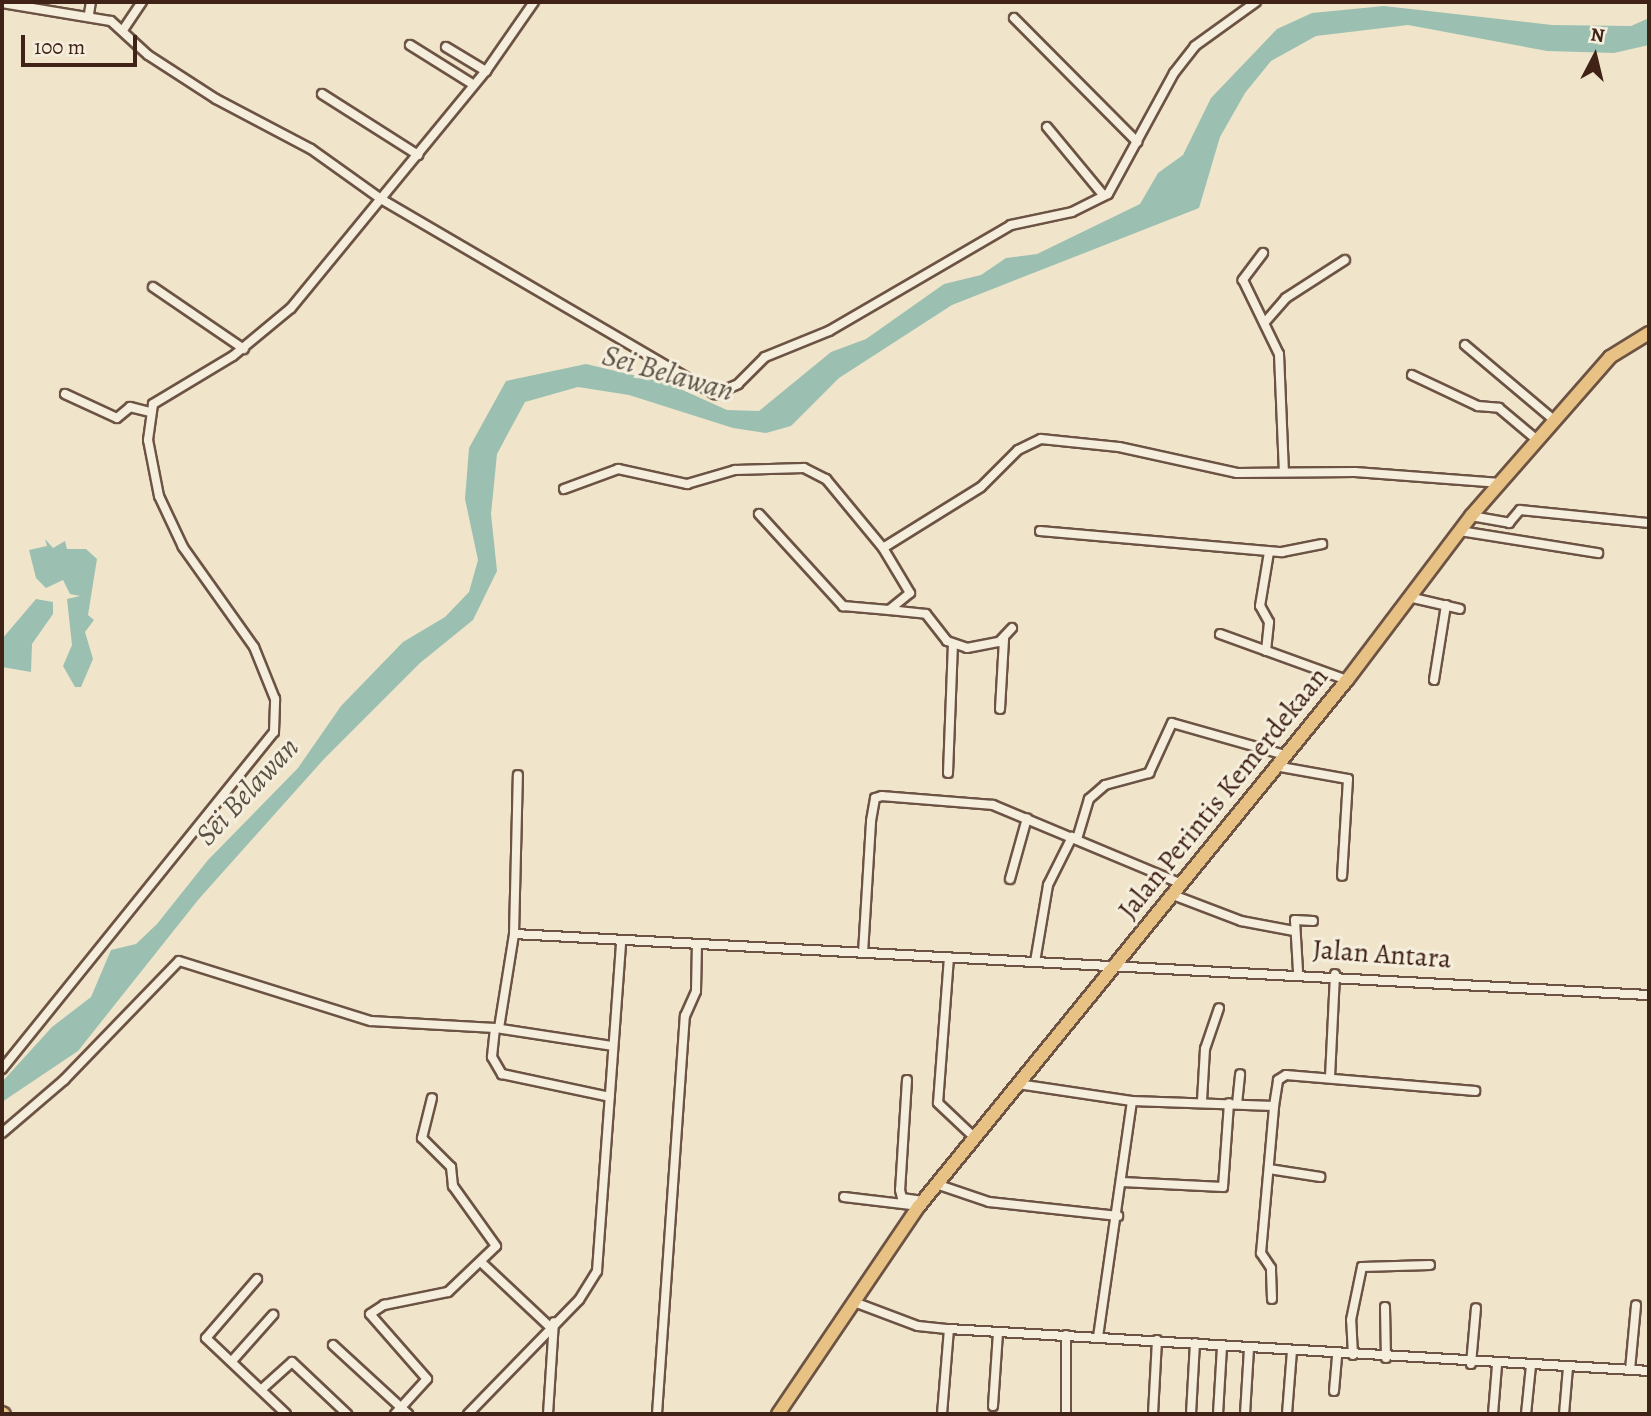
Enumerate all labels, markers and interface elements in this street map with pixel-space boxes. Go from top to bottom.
scale bar [24,21,140,65]
north arrow [1560,21,1630,91]
text: N [1589,21,1606,49]
text: 100 m [34,33,85,61]
water label: Sei Belawan [598,337,738,409]
street label: Jalan Perintis Kemerdekaan [1111,660,1335,926]
water label: Sei Belawan [188,729,306,853]
street label: Jalan Antara [1311,932,1453,976]

